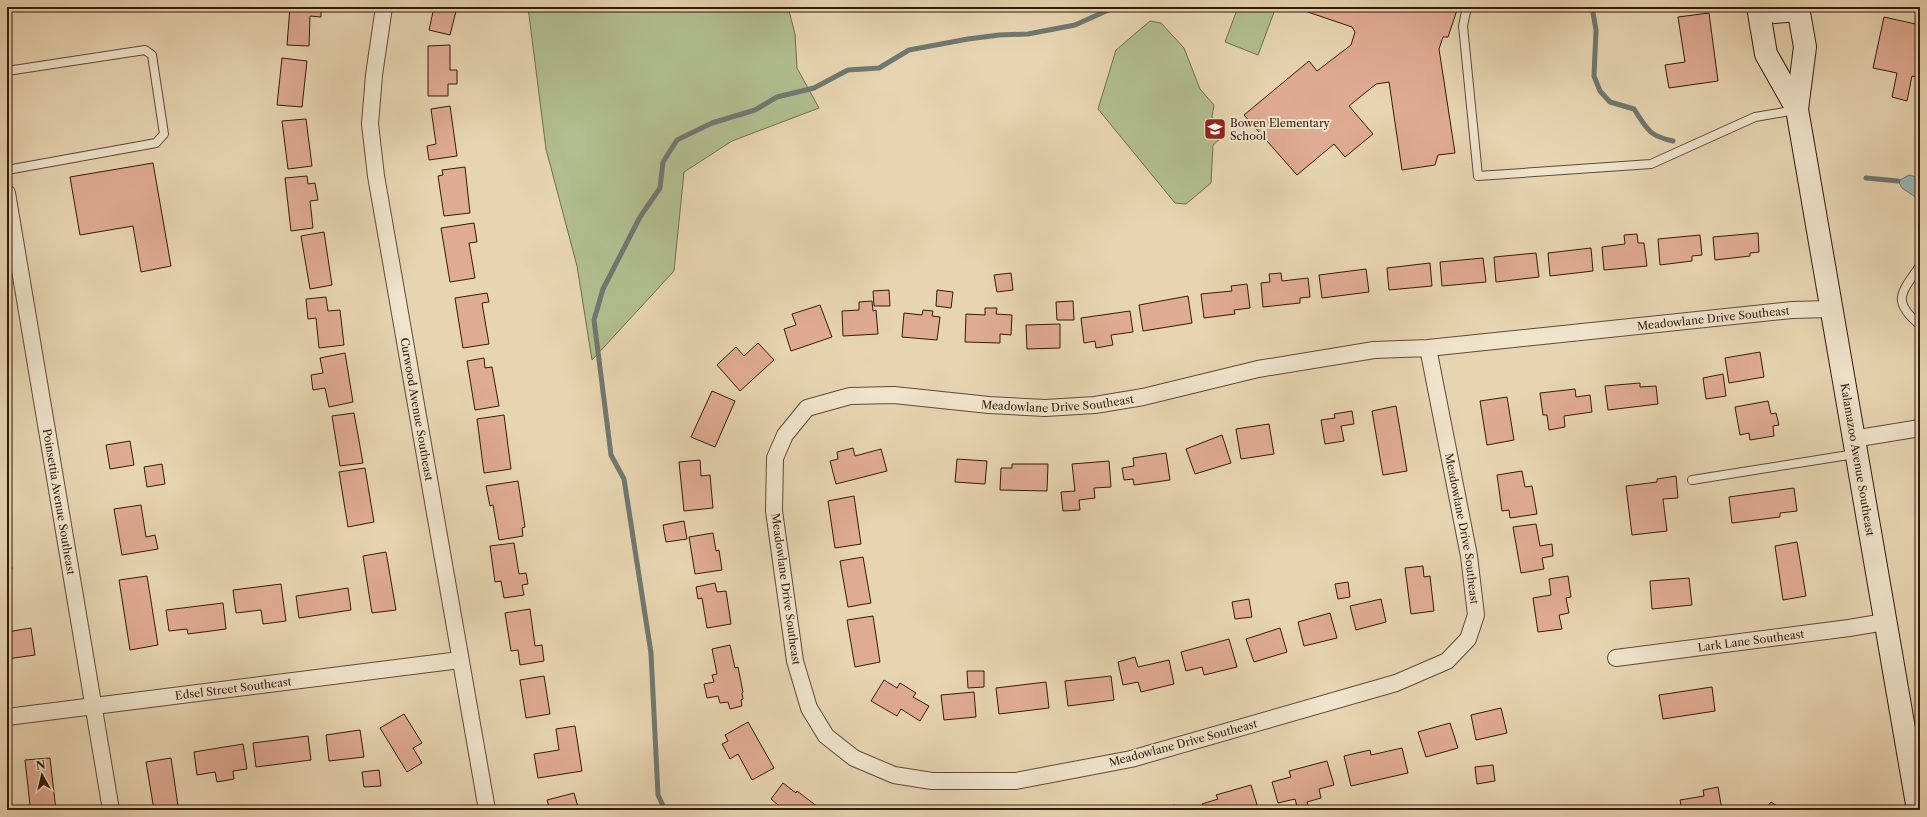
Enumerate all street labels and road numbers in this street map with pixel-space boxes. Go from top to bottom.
street label: Meadowlane Drive Southeast [1636,303,1790,333]
street label: Curwood Avenue Southeast [397,337,436,482]
street label: Kalamazoo Avenue Southeast [1837,382,1878,537]
street label: Meadowlane Drive Southeast [980,392,1135,415]
street label: Poinsettia Avenue Southeast [40,428,78,576]
street label: Meadowlane Drive Southeast [1442,452,1482,605]
street label: Meadowlane Drive Southeast [768,512,804,666]
street label: Lark Lane Southeast [1697,627,1805,654]
street label: Edsel Street Southeast [174,674,292,703]
street label: Meadowlane Drive Southeast [1107,716,1259,770]

